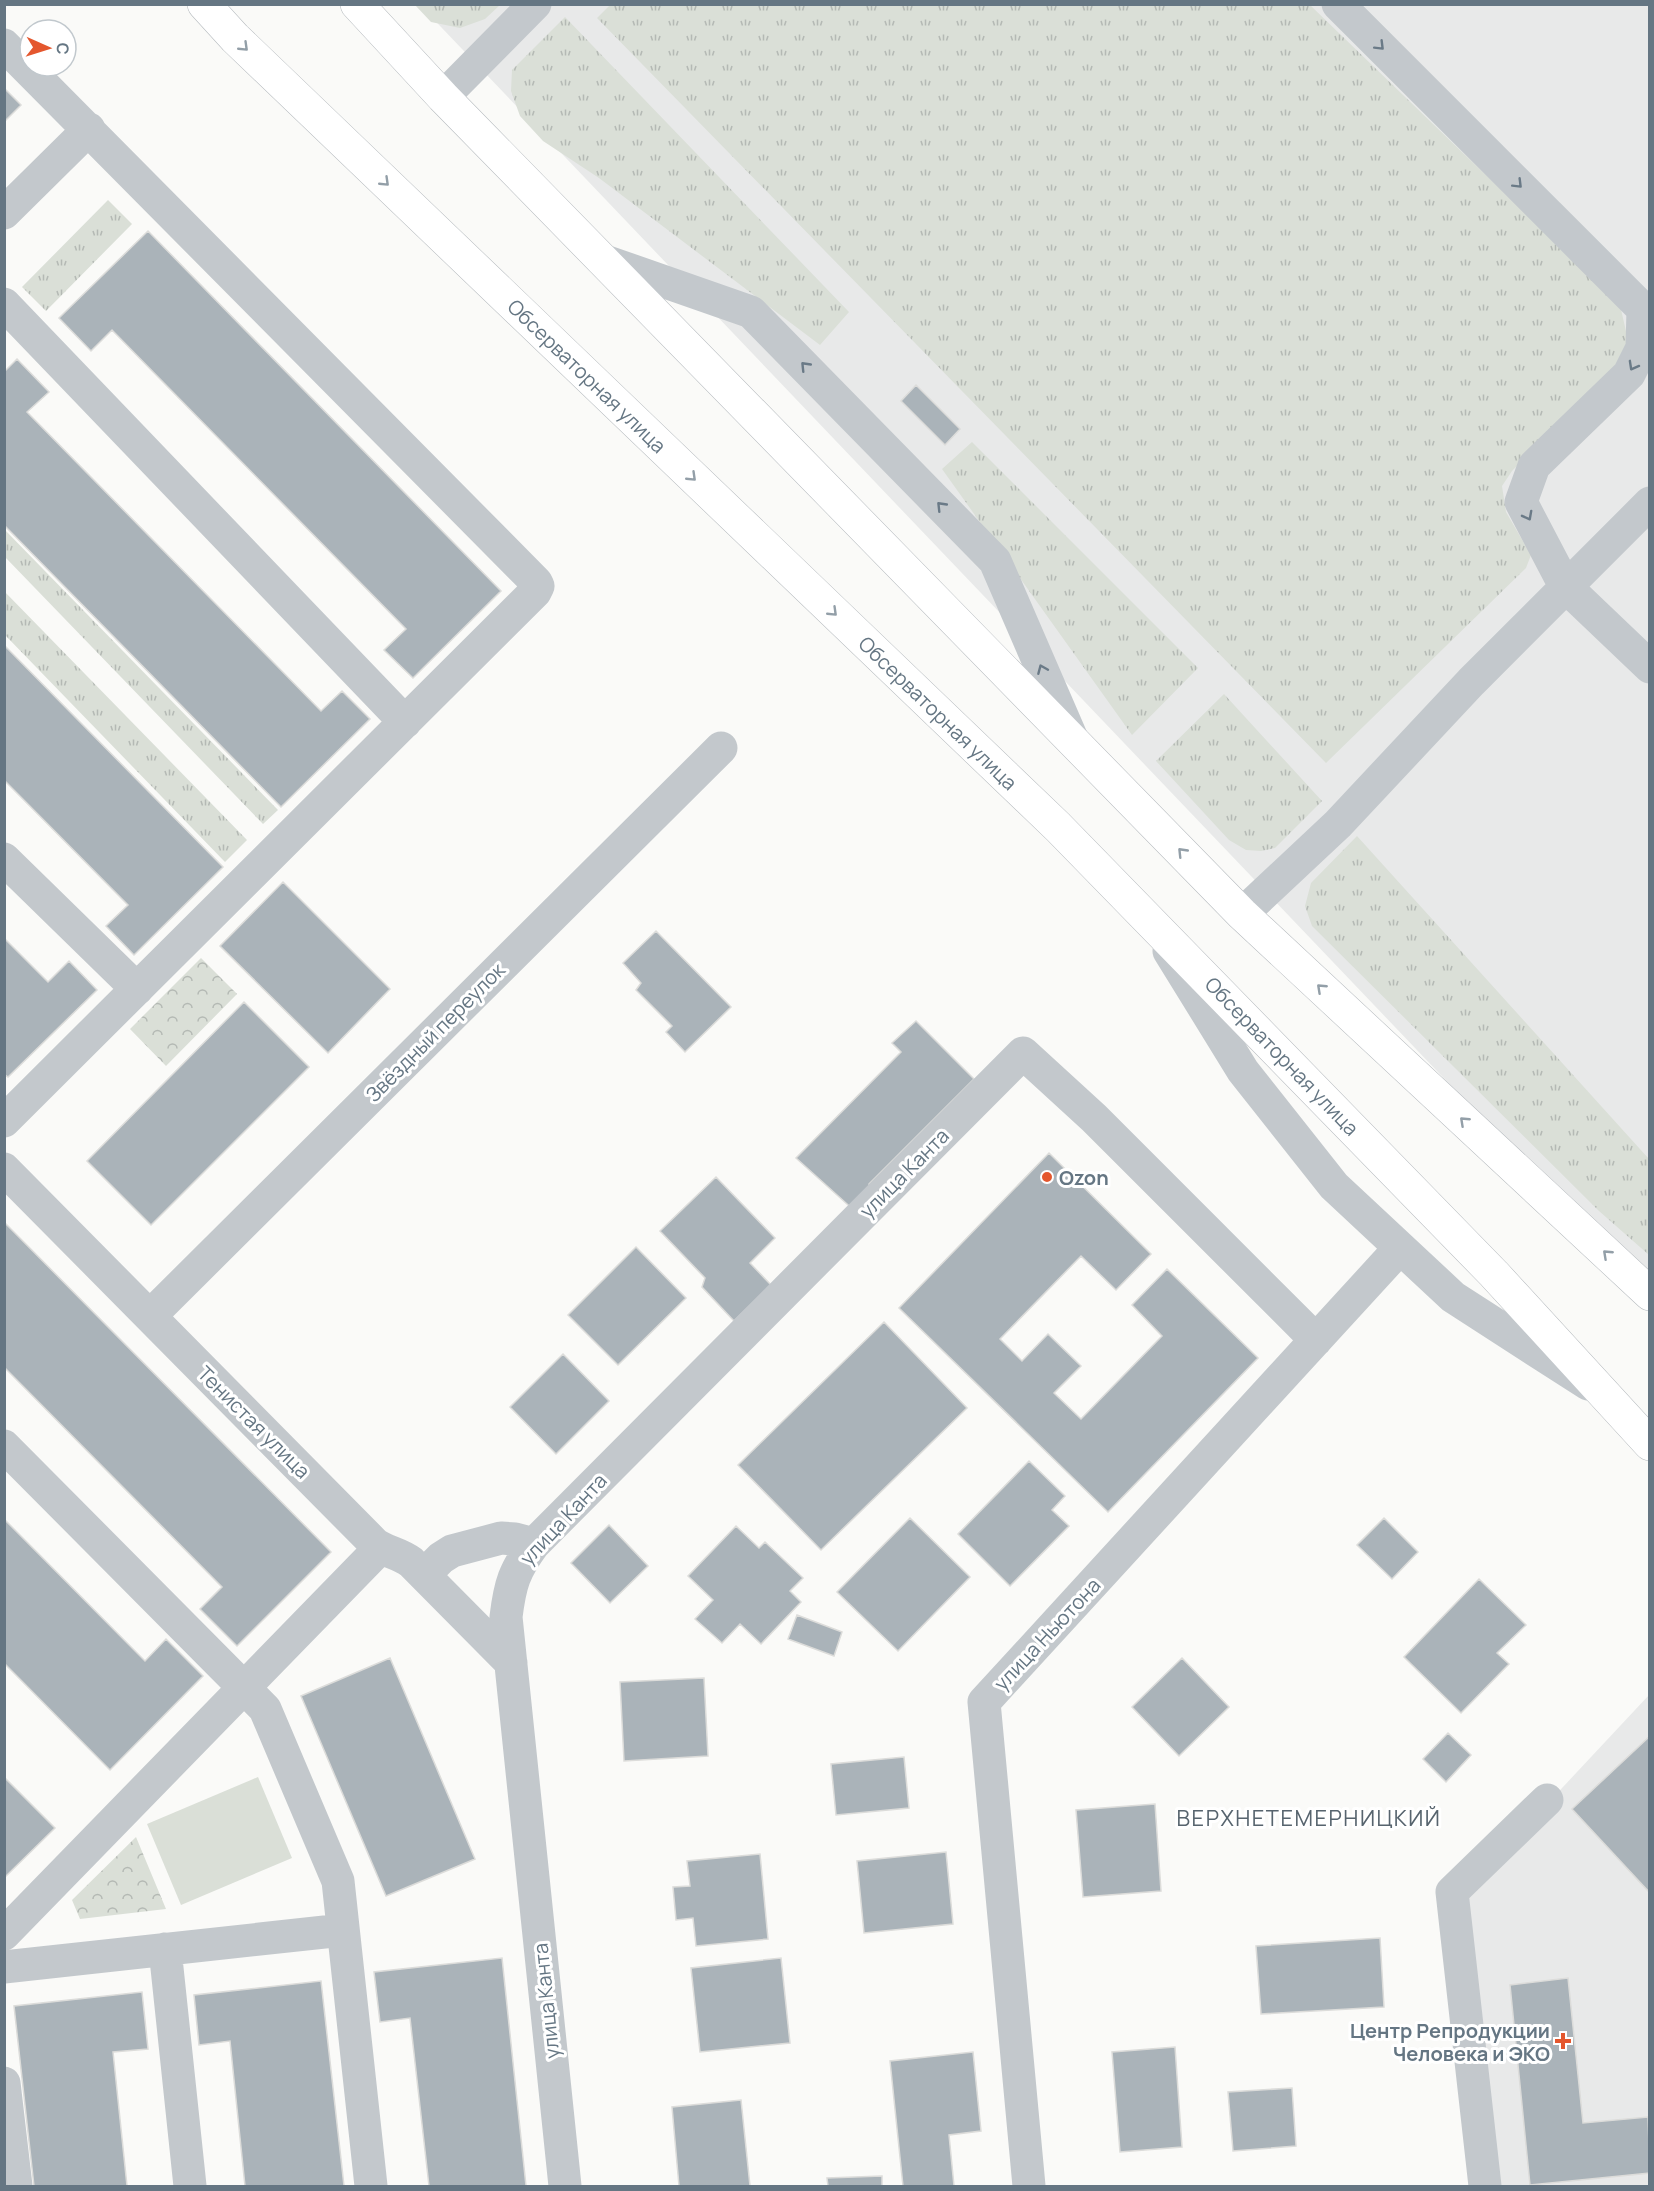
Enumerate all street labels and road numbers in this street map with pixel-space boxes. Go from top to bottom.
street label: Обсерваторная улица [502,293,672,459]
street label: Обсерваторная улица [853,630,1023,796]
street label: Звёздный переулок [360,956,511,1107]
street label: Обсерваторная улица [1199,971,1365,1141]
street label: улица Канта [853,1122,955,1224]
street label: Тенистая улица [192,1360,316,1484]
street label: улица Канта [514,1467,612,1571]
street label: улица Ньютона [988,1572,1106,1696]
street label: улица Канта [527,1942,565,2060]

